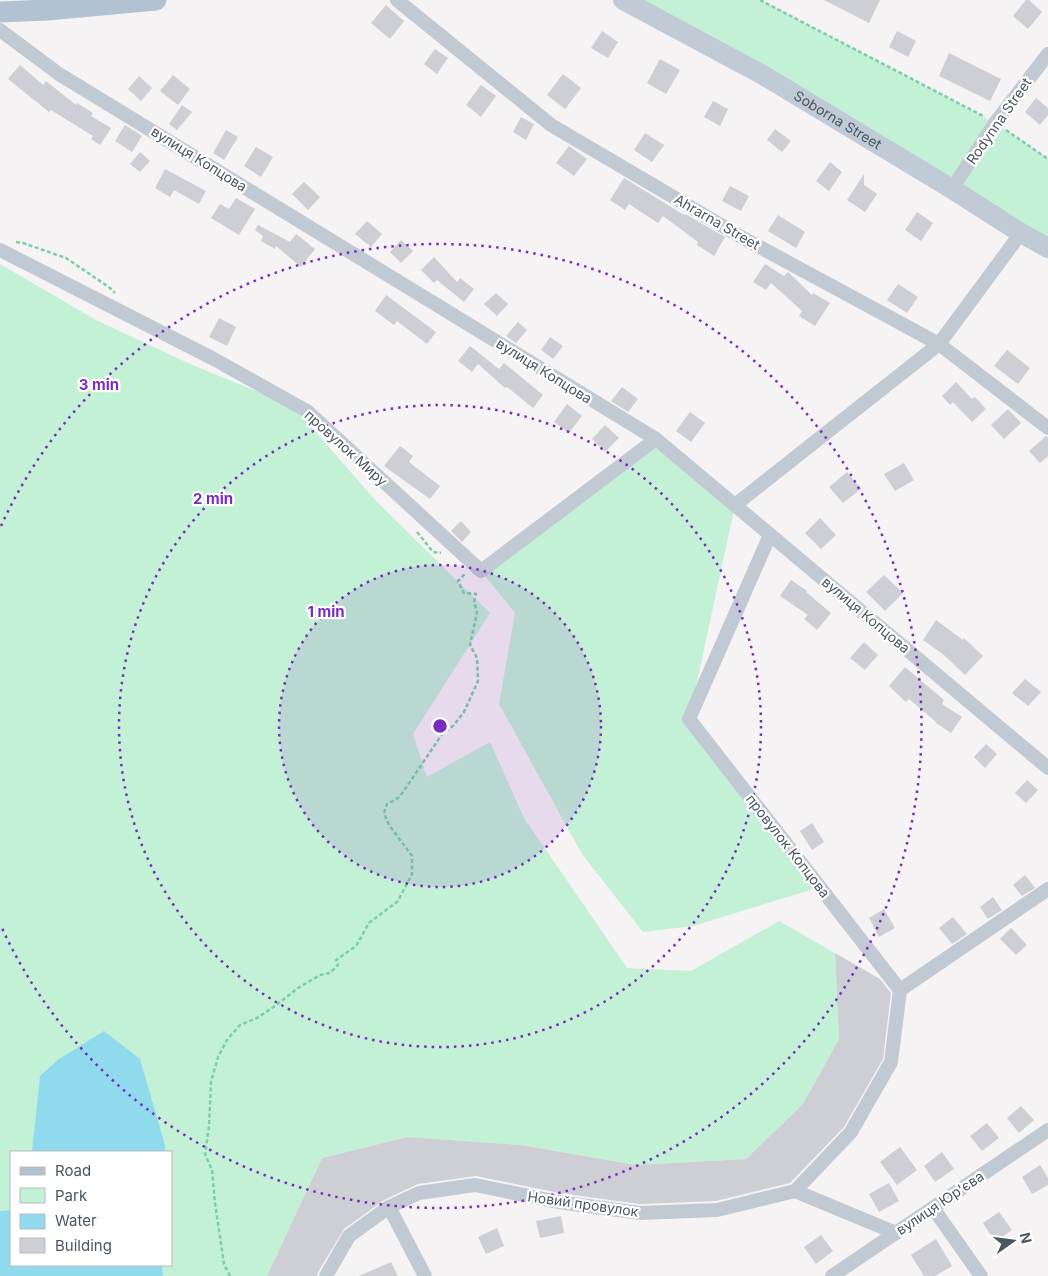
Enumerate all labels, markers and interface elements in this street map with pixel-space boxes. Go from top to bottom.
street label: Rodynna Street [963,74,1035,167]
street label: Soborna Street [791,87,885,153]
street label: вулиця Копцова [148,122,250,195]
street label: Ahrarna Street [671,190,763,253]
street label: вулиця Копцова [493,334,595,407]
text: 3 min [79,375,119,394]
street label: провулок Миру [301,406,391,489]
text: 2 min [193,489,233,508]
street label: вулиця Копцова [819,573,914,656]
text: 1 min [307,602,345,621]
centre of rings [431,717,449,735]
street label: провулок Копцова [743,791,834,901]
legend [10,1151,172,1266]
text: Road [55,1161,91,1180]
street label: вулиця Юр'єва [893,1167,987,1238]
text: Park [55,1186,88,1205]
street label: Новий провулок [527,1187,640,1220]
text: Water [55,1211,97,1230]
north arrow [988,1216,1038,1266]
text: N [1017,1231,1036,1245]
text: Building [55,1236,112,1255]

